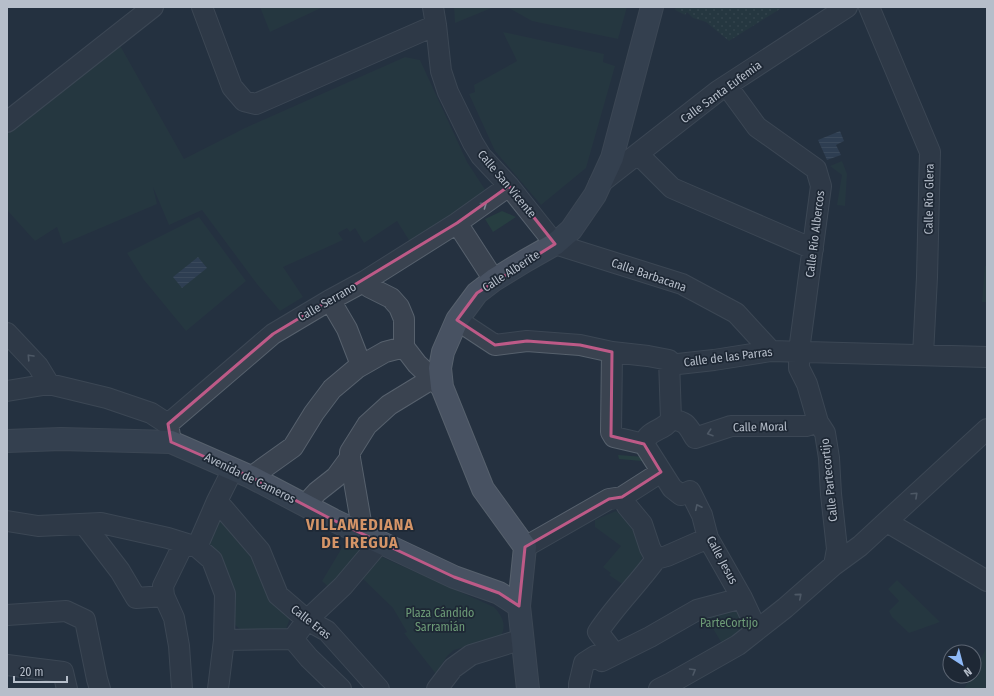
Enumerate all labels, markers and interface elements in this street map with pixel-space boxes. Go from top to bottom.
street label: Calle Santa Eufemia [678,58,764,126]
street label: Calle San Vicente [475,147,539,221]
street label: Calle Río Glera [921,163,937,235]
street label: Calle Río Albercos [803,190,827,278]
one-way arrow [479,203,486,210]
street label: Calle Alberite [480,247,542,295]
street label: Calle Barbacana [610,256,689,294]
street label: Calle Serrano [295,280,359,324]
street label: Calle de las Parras [683,345,773,369]
one-way arrow [27,354,34,362]
street label: Calle Moral [733,420,787,434]
one-way arrow [707,428,714,437]
street label: Calle Partecortijo [818,438,840,522]
street label: Avenida de Cameros [202,450,298,506]
one-way arrow [910,493,918,500]
one-way arrow [695,504,703,511]
district label: VILLAMEDIANA DE IREGUA [305,515,414,552]
street label: Calle Jesus [703,534,741,586]
one-way arrow [794,593,802,600]
street label: Calle Eras [288,602,334,642]
park label: Plaza Cándido Sarramián [406,606,474,634]
park label: ParteCortijo [700,616,758,630]
north arrow [942,644,982,684]
scale bar [14,658,67,684]
text: N [961,664,974,679]
text: 20 m [20,665,44,679]
one-way arrow [689,668,696,675]

